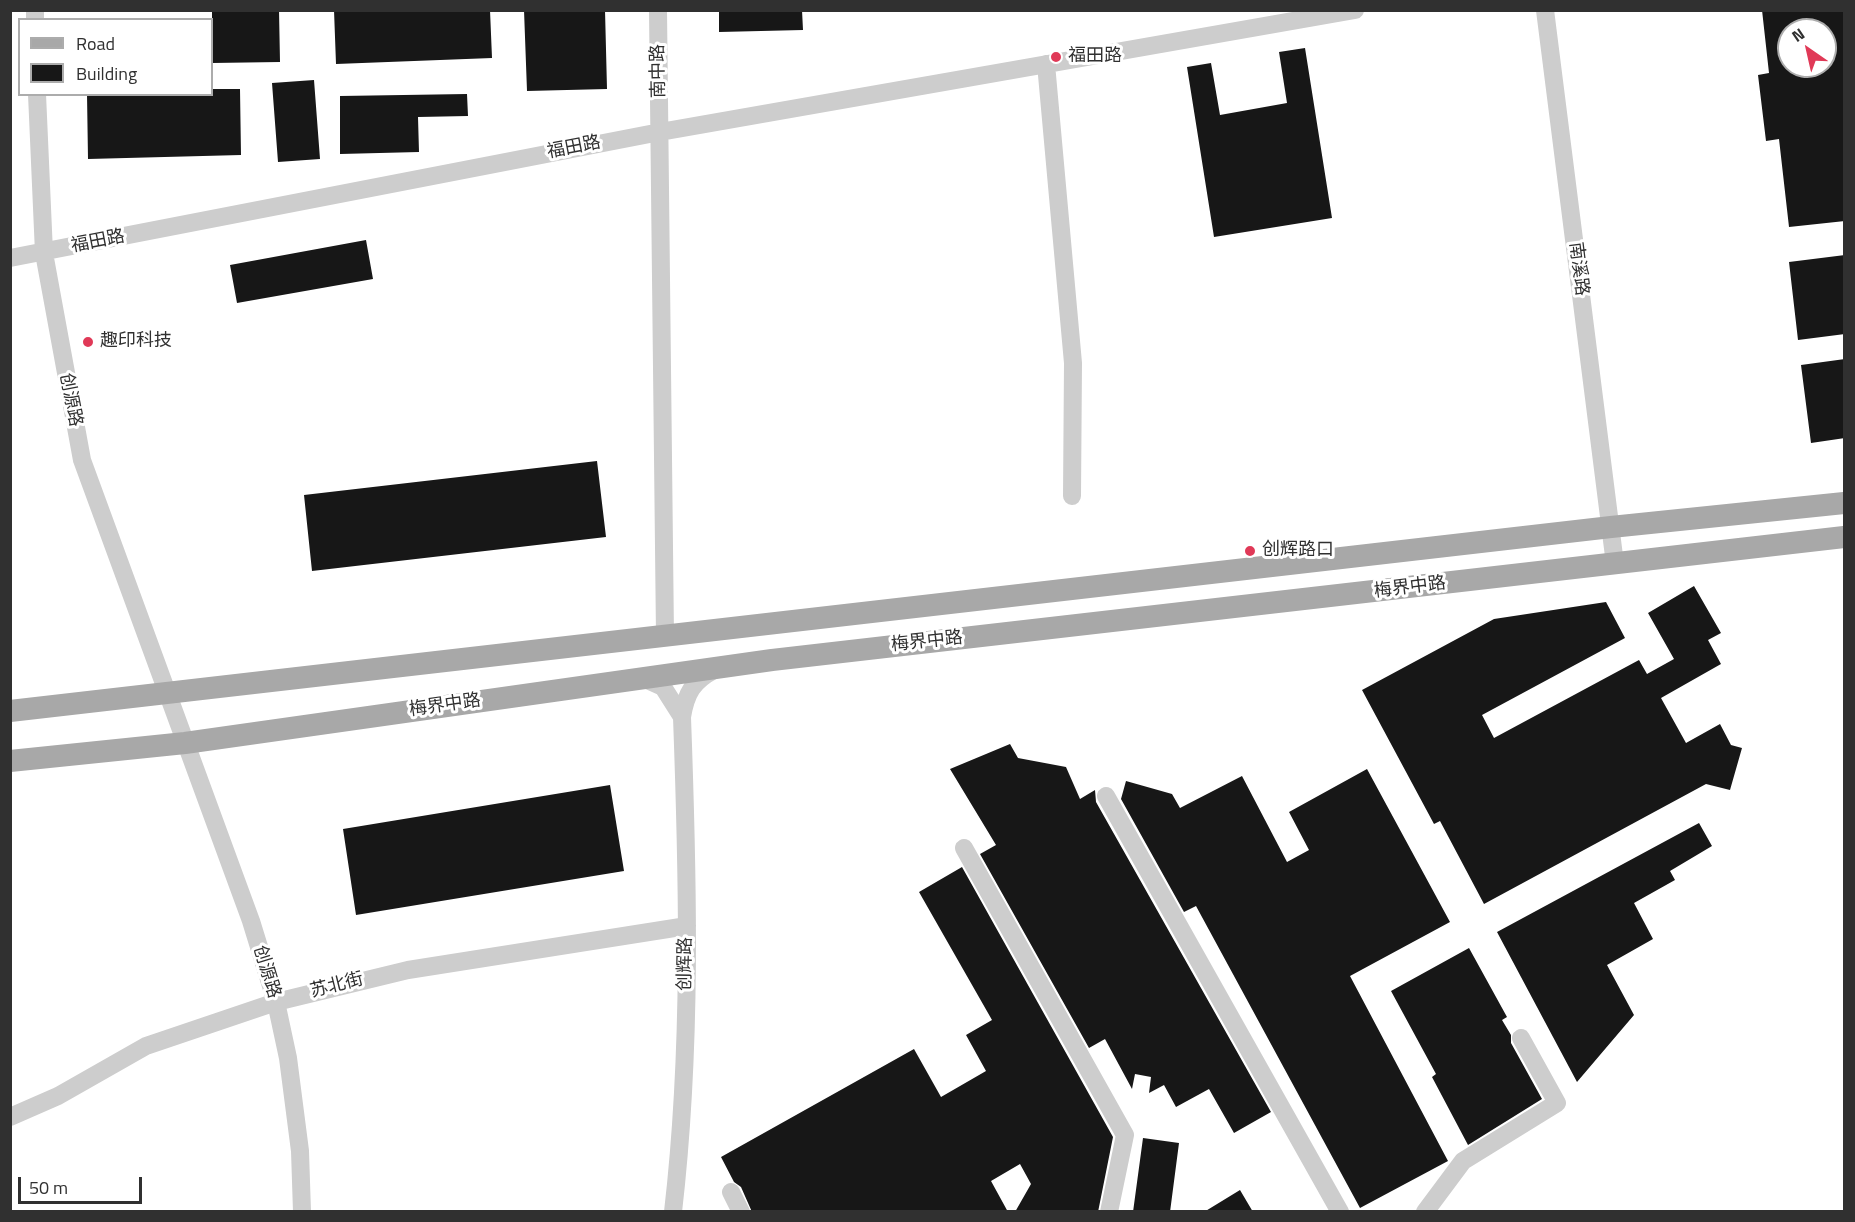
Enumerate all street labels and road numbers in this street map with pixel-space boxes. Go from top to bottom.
street label: 南中路 [648,44,670,98]
street label: 福田路 [545,132,603,164]
street label: 福田路 [69,226,127,258]
street label: 南溪路 [1564,241,1592,297]
street label: 创源路 [54,371,86,429]
street label: 梅界中路 [1373,573,1447,603]
street label: 梅界中路 [890,627,964,657]
street label: 梅界中路 [408,690,482,722]
street label: 创辉路 [675,937,697,991]
street label: 创源路 [248,943,284,1001]
street label: 苏北街 [308,969,366,1003]

